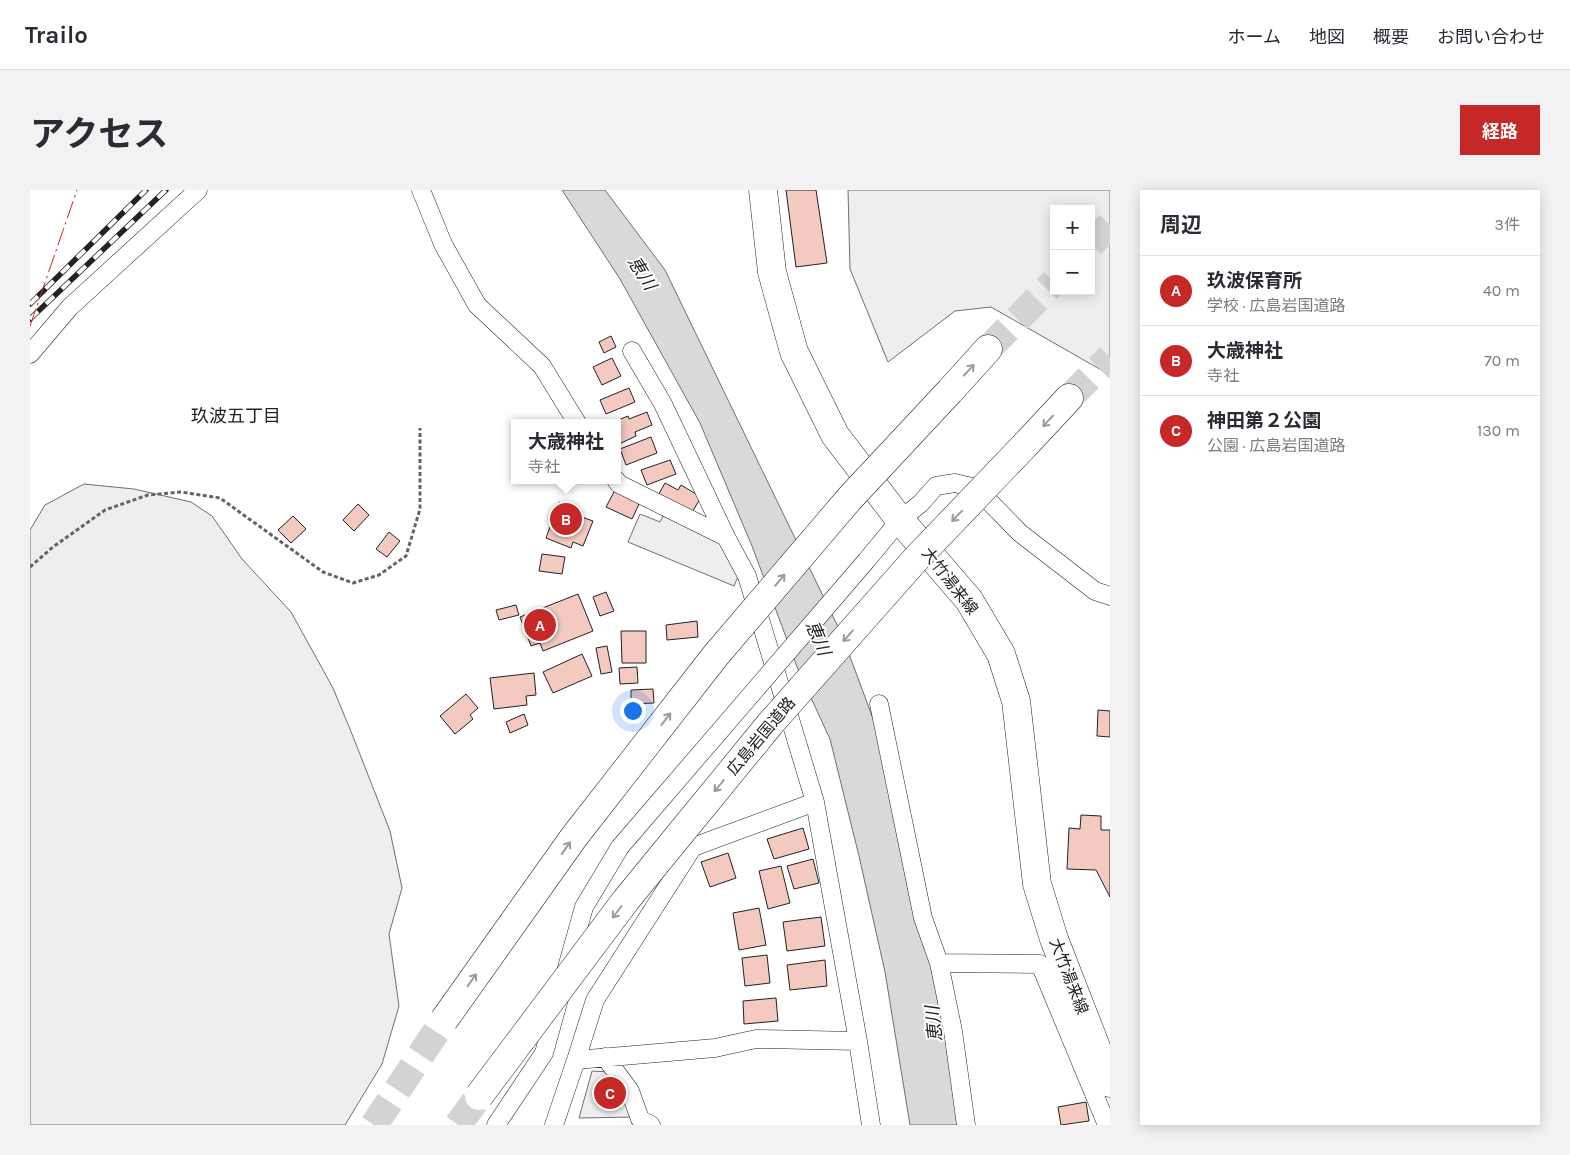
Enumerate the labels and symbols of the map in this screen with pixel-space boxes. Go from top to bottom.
water label: 恵川 [623,252,662,296]
one-way arrow [963,364,975,376]
district label: 玖波五丁目 [191,405,281,427]
one-way arrow [1042,414,1054,427]
pin: B [550,500,582,538]
one-way arrow [951,510,963,522]
street label: 大竹湯来線 [918,544,982,618]
one-way arrow [774,574,786,587]
pin: A [524,606,556,644]
water label: 恵川 [801,617,836,661]
one-way arrow [842,630,853,643]
street label: 広島岩国道路 [723,693,799,779]
your location [620,698,646,724]
one-way arrow [660,713,671,726]
one-way arrow [714,779,725,792]
one-way arrow [561,841,571,855]
one-way arrow [611,905,622,918]
street label: 大竹湯来線 [1046,935,1092,1017]
one-way arrow [467,973,477,987]
water label: 恵川 [921,1003,947,1043]
pin: C [594,1074,626,1112]

